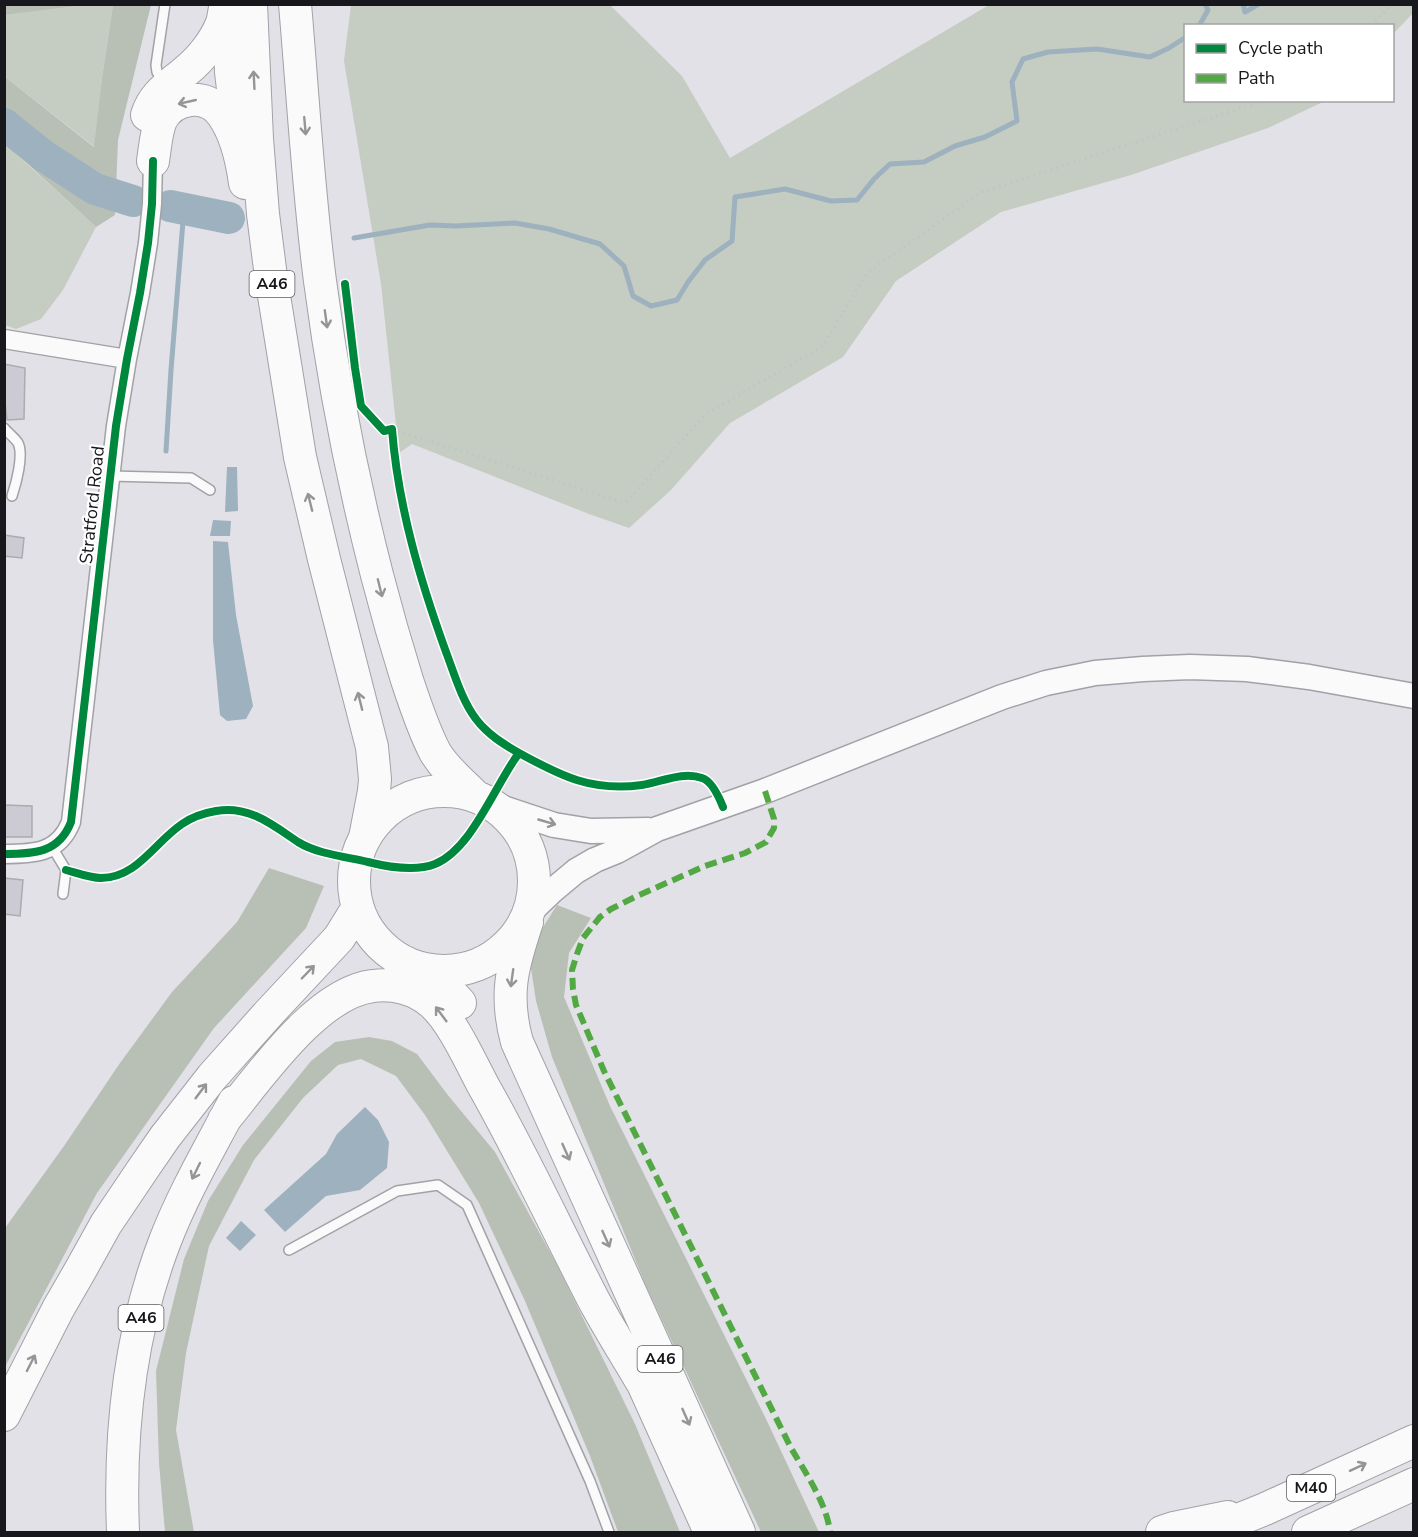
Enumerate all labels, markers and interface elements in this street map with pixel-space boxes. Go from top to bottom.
legend [1184,24,1394,102]
text: Cycle path [1238,36,1323,60]
text: Path [1238,66,1275,90]
one-way arrow [249,71,260,91]
one-way arrow [178,97,197,108]
one-way arrow [300,115,311,135]
road number: A46 [250,271,294,297]
one-way arrow [321,309,332,329]
street label: Stratford Road [74,445,110,565]
one-way arrow [304,493,316,512]
one-way arrow [375,578,386,597]
one-way arrow [354,692,366,711]
one-way arrow [537,817,556,828]
one-way arrow [300,964,315,979]
one-way arrow [506,968,517,988]
one-way arrow [435,1006,448,1022]
one-way arrow [195,1084,208,1100]
one-way arrow [561,1142,573,1160]
one-way arrow [190,1162,201,1180]
one-way arrow [600,1229,612,1247]
road number: A46 [118,1305,164,1331]
road number: A46 [638,1346,682,1372]
one-way arrow [26,1354,37,1372]
one-way arrow [680,1407,692,1425]
one-way arrow [1348,1460,1366,1472]
road number: M40 [1287,1475,1335,1501]

